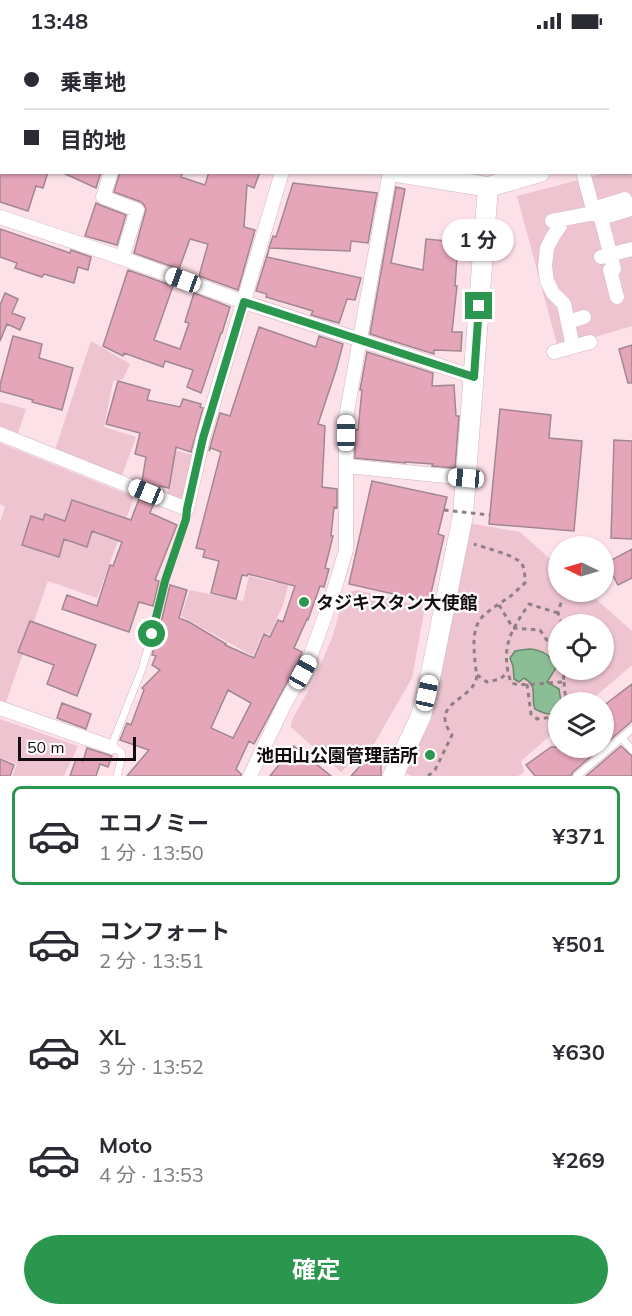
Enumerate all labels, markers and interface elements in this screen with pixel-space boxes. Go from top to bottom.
text: 13:48 [30,7,88,35]
text: 乗車地 [60,68,126,96]
text: 目的地 [60,126,126,154]
callout: 1 分 [443,219,515,261]
text: 1 分 [459,227,497,252]
car [163,265,203,295]
route end [465,292,492,319]
car [337,415,355,451]
car [447,467,485,489]
car [126,477,166,507]
north arrow [548,536,614,602]
map controls [548,536,614,758]
place label: タジキスタン大使館 [316,591,477,614]
marker: タジキスタン大使館 [297,595,311,609]
button: locate [548,614,614,680]
route start [138,620,165,647]
car [286,652,320,692]
car [414,674,440,712]
button: layers [548,692,614,758]
scale bar [18,734,136,762]
text: 50 m [27,737,64,757]
place label: 池田山公園管理詰所 [256,744,418,767]
marker: 池田山公園管理詰所 [423,748,437,762]
icon: car [27,809,81,863]
text: エコノミー [99,809,209,837]
text: ¥371 [552,822,605,850]
text: 1 分 · 13:50 [99,840,204,865]
icon: car [27,917,81,971]
text: コンフォート [99,917,230,945]
text: ¥501 [552,930,605,958]
text: 2 分 · 13:51 [99,948,204,973]
text: XL [99,1023,126,1051]
icon: car [27,1025,81,1079]
text: ¥630 [552,1038,605,1066]
text: 3 分 · 13:52 [99,1054,204,1079]
text: Moto [99,1131,152,1159]
icon: car [27,1133,81,1187]
text: ¥269 [552,1146,605,1174]
text: 4 分 · 13:53 [99,1162,204,1187]
button: 確定 [24,1235,608,1304]

